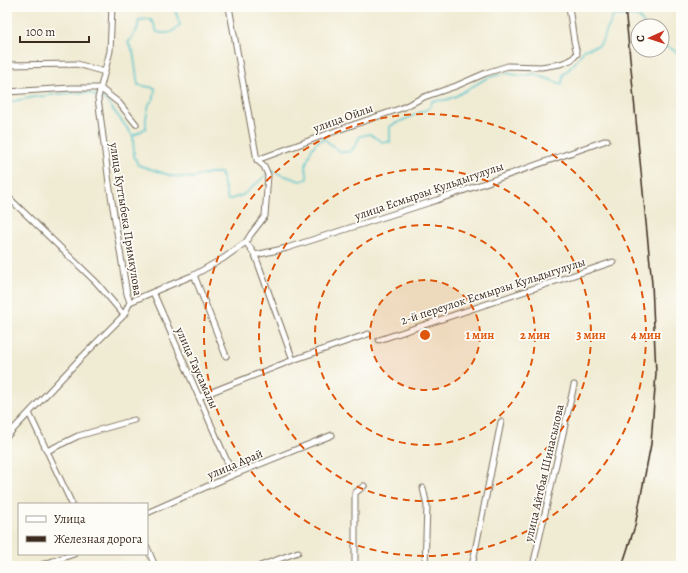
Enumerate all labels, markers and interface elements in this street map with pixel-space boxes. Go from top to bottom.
scale bar [20,18,89,44]
north arrow [630,18,670,58]
text: 100 m [26,24,55,40]
text: С [633,35,648,42]
street label: улица Ойлы [310,100,375,137]
street label: улица Куттыбека Примкулова [106,140,146,297]
street label: улица Есмырзы Кульдыгулулы [351,158,506,224]
street label: 2-й переулок Есмырзы Кульдыгулулы [399,254,587,328]
street label: улица Таусамалы [171,324,222,411]
text: 1 мин [466,327,494,343]
text: 2 мин [520,327,550,343]
text: 3 мин [576,327,606,343]
text: 4 мин [631,327,661,343]
centre of rings [418,328,432,342]
street label: улица Айтбая Шинасылова [520,402,568,544]
street label: улица Арай [204,445,265,483]
legend [18,503,148,555]
text: Улица [54,511,86,527]
text: Железная дорога [54,531,143,547]

